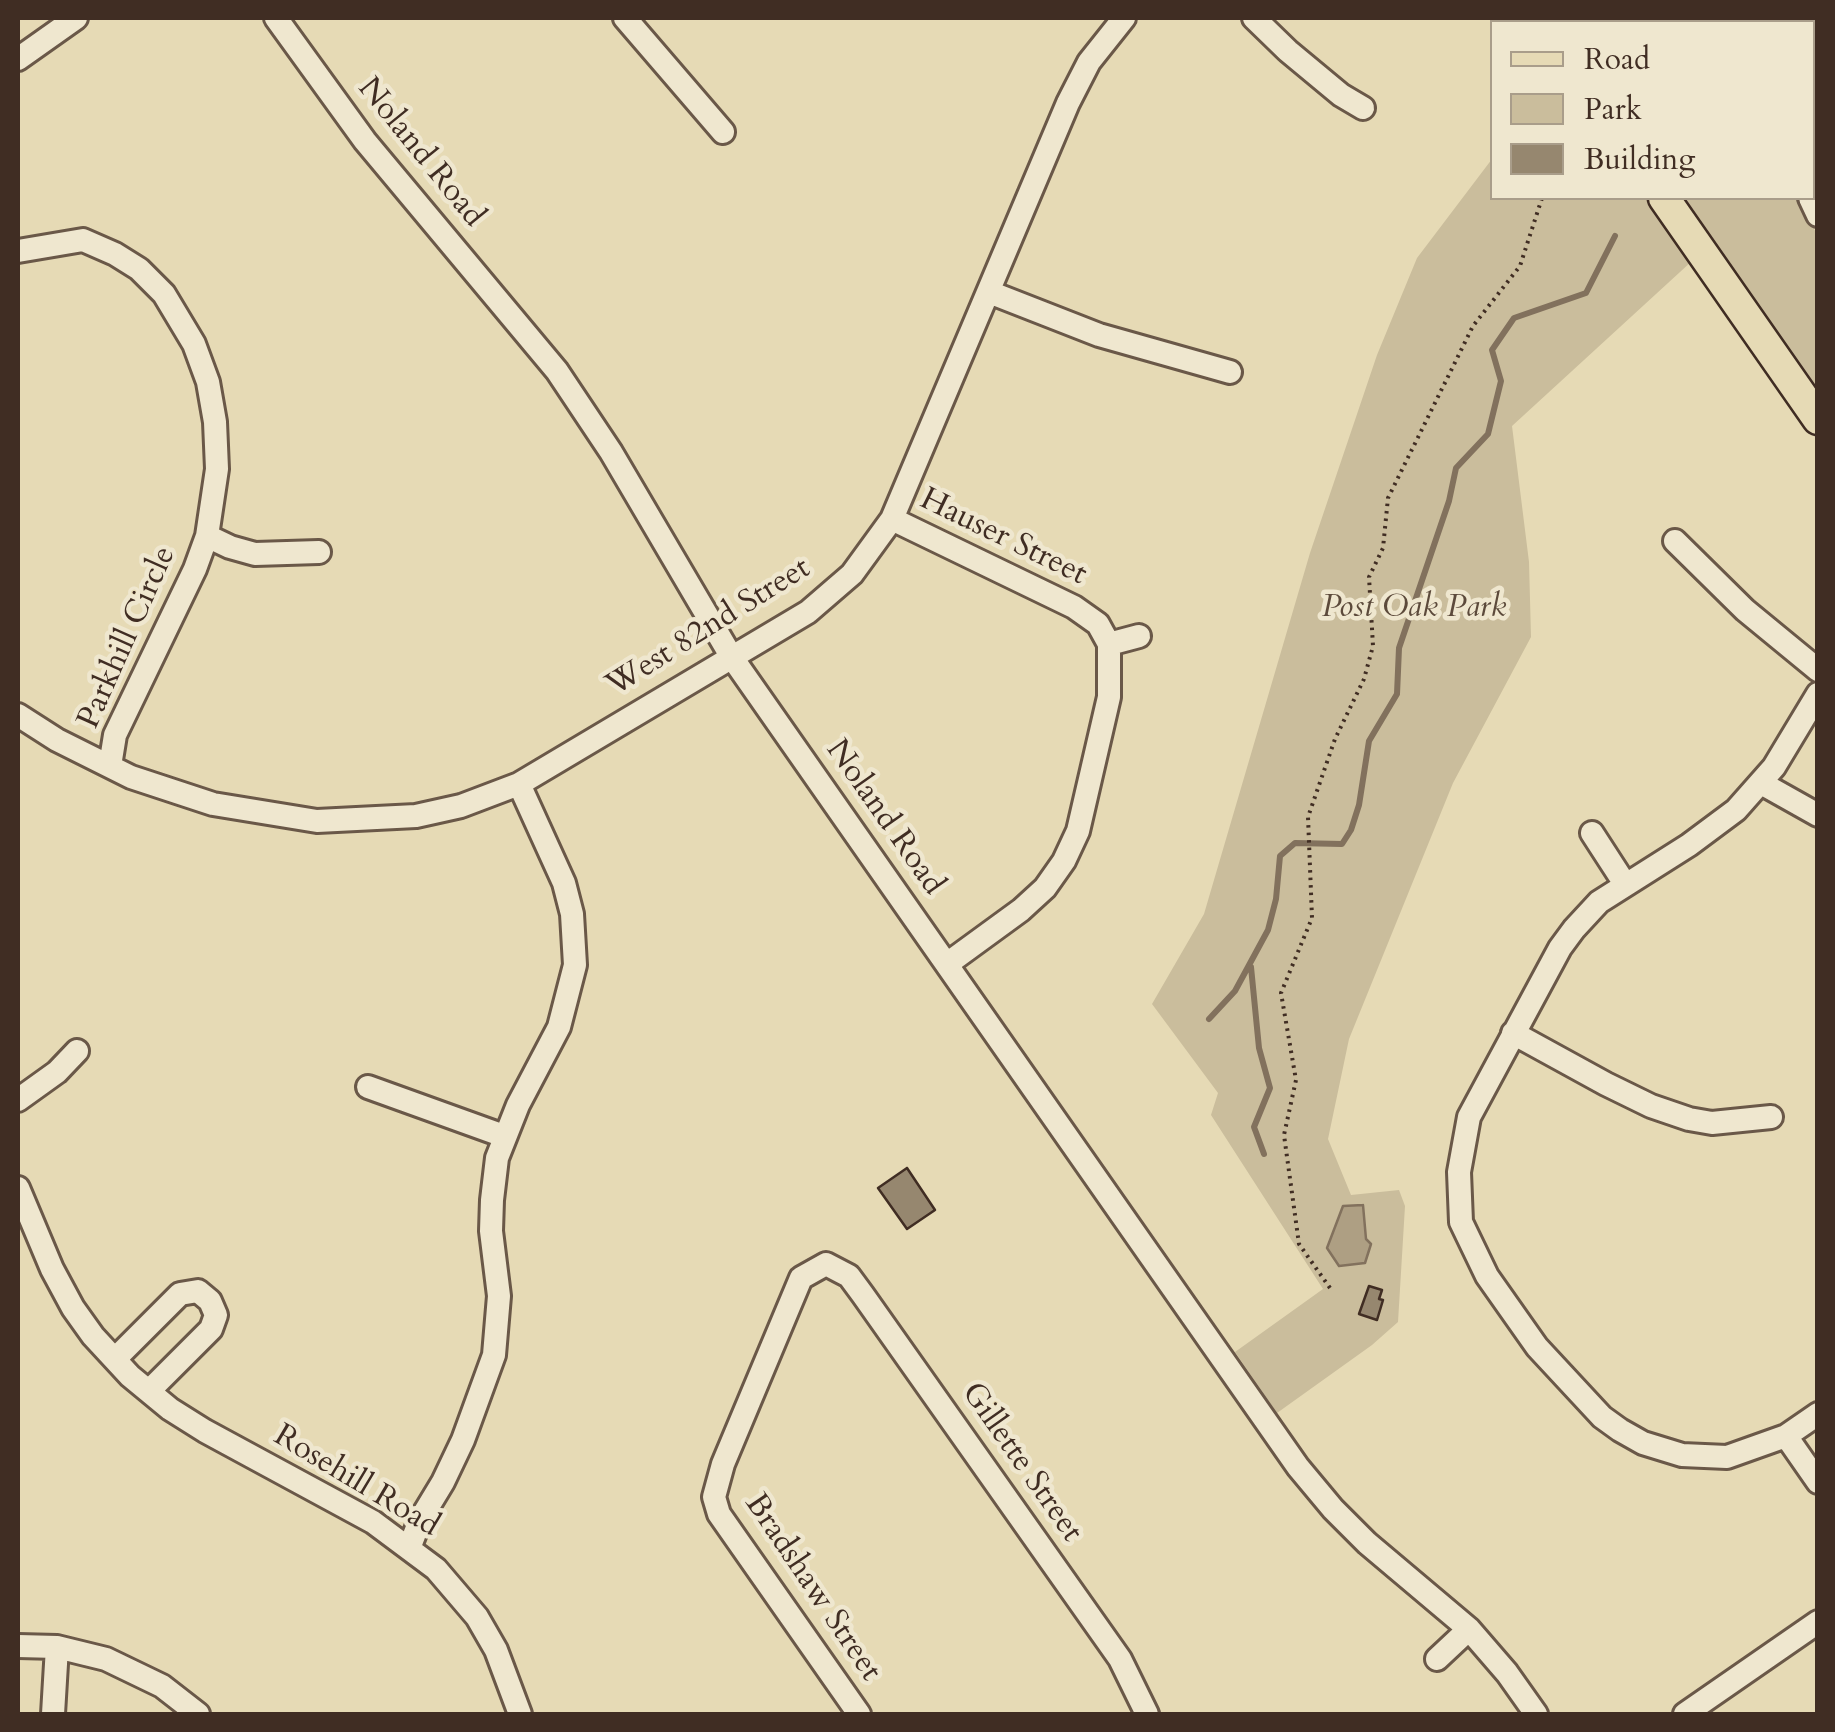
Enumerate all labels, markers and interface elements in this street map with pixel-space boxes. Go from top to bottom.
legend [1490,20,1815,200]
text: Road [1584,39,1650,80]
street label: Noland Road [348,71,492,235]
text: Park [1584,89,1642,130]
text: Building [1584,139,1695,180]
street label: Hauser Street [913,481,1093,595]
street label: Parkhill Circle [71,541,185,735]
street label: West 82nd Street [600,550,818,706]
park label: Post Oak Park [1322,590,1506,628]
street label: Noland Road [816,733,952,903]
street label: Gillette Street [952,1376,1090,1550]
street label: Rosehill Road [266,1418,446,1546]
street label: Bradshaw Street [735,1487,889,1689]

